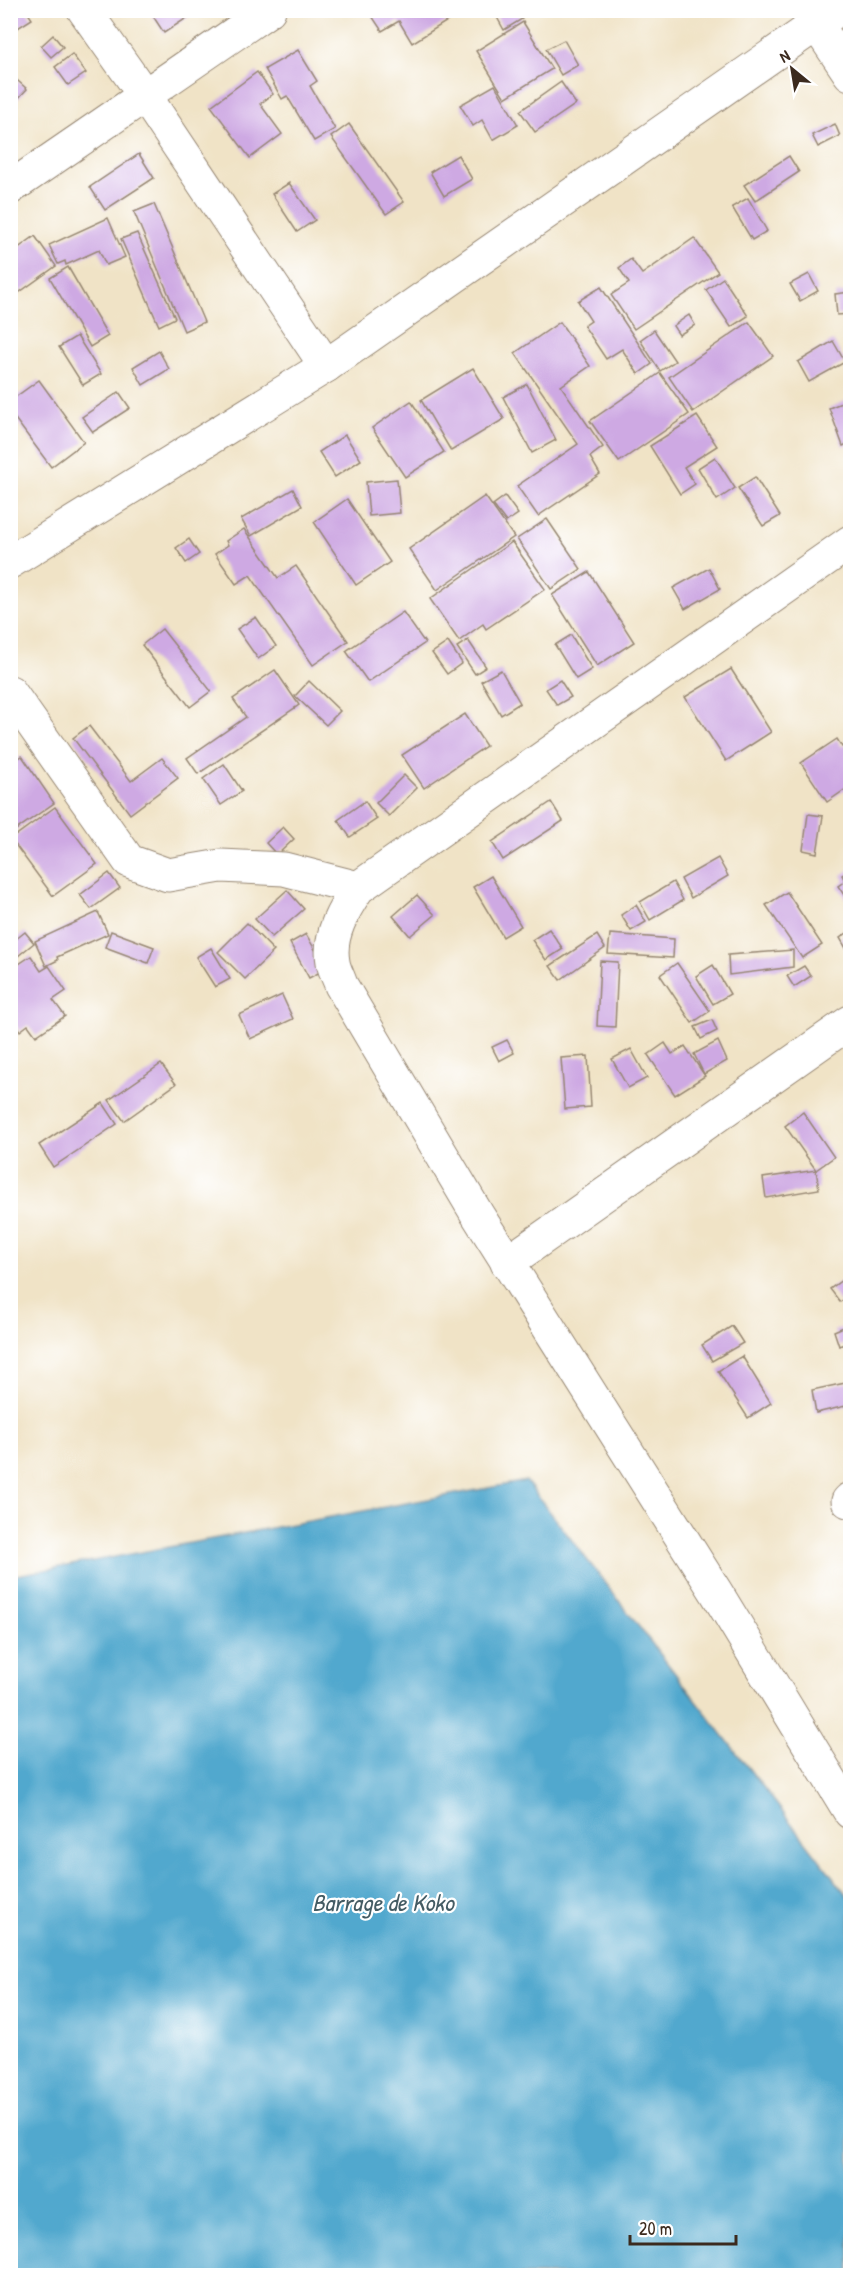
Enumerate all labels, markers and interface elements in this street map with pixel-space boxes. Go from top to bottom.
north arrow [762,39,822,99]
text: N [775,44,794,68]
water label: Barrage de Koko [312,1886,456,1919]
scale bar [630,2208,736,2246]
text: 20 m [639,2216,672,2241]

